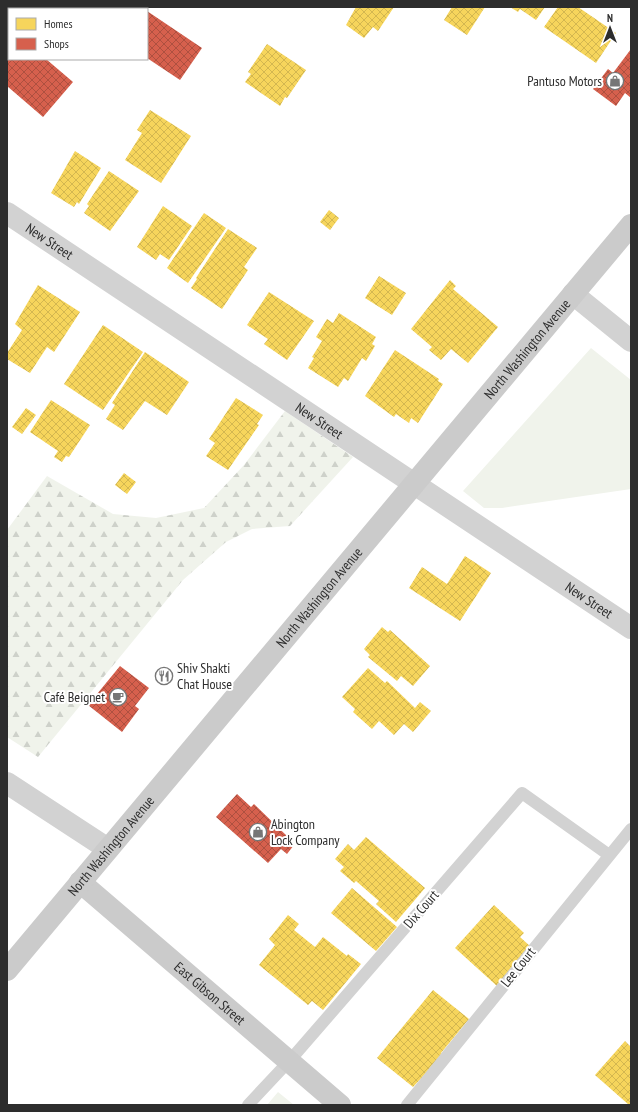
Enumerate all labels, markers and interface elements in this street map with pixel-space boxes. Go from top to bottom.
legend [8,8,148,60]
north arrow [590,8,630,48]
text: N [607,11,613,25]
text: Homes [44,16,72,31]
text: Shops [44,36,69,51]
shop icon: Pantuso Motors [605,71,625,91]
place label: Pantuso Motors [527,72,602,90]
street label: New Street [22,219,77,264]
street label: North Washington Avenue [480,295,574,403]
street label: New Street [292,398,347,443]
street label: North Washington Avenue [272,543,366,651]
street label: New Street [562,578,616,622]
place label: Shiv Shakti Chat House [177,659,232,693]
restaurant icon: Shiv Shakti Chat House [154,666,174,686]
cafe icon: Café Beignet [108,687,128,707]
place label: Café Beignet [44,688,105,706]
street label: North Washington Avenue [64,792,158,900]
place label: Abington Lock Company [271,815,340,849]
shop icon: Abington Lock Company [248,822,268,842]
street label: Dix Court [399,886,443,932]
street label: Lee Court [497,943,539,990]
street label: East Gibson Street [170,958,249,1029]

